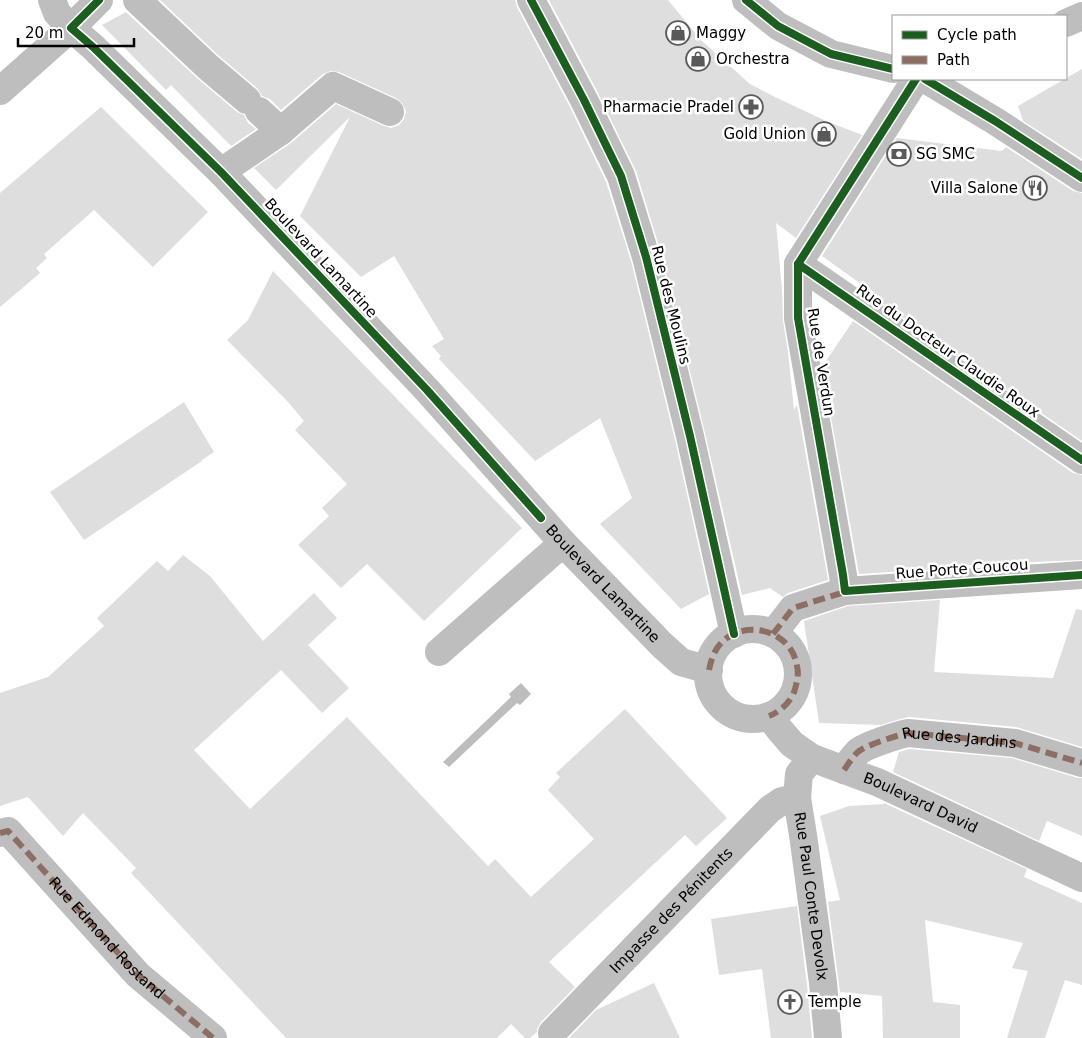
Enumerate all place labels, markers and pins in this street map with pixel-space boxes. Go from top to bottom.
shop icon: Maggy [665,20,691,46]
place label: Maggy [696,24,746,42]
shop icon: Orchestra [685,46,711,72]
place label: Orchestra [716,50,790,68]
pharmacy icon: Pharmacie Pradel [738,94,764,120]
place label: Pharmacie Pradel [603,98,734,116]
shop icon: Gold Union [811,121,837,147]
place label: Gold Union [723,125,806,143]
bank icon: SG SMC [886,141,912,167]
place label: SG SMC [916,145,975,163]
restaurant icon: Villa Salone [1022,175,1048,201]
place label: Villa Salone [931,179,1018,197]
church icon: Temple [777,989,803,1015]
place label: Temple [807,993,861,1011]

